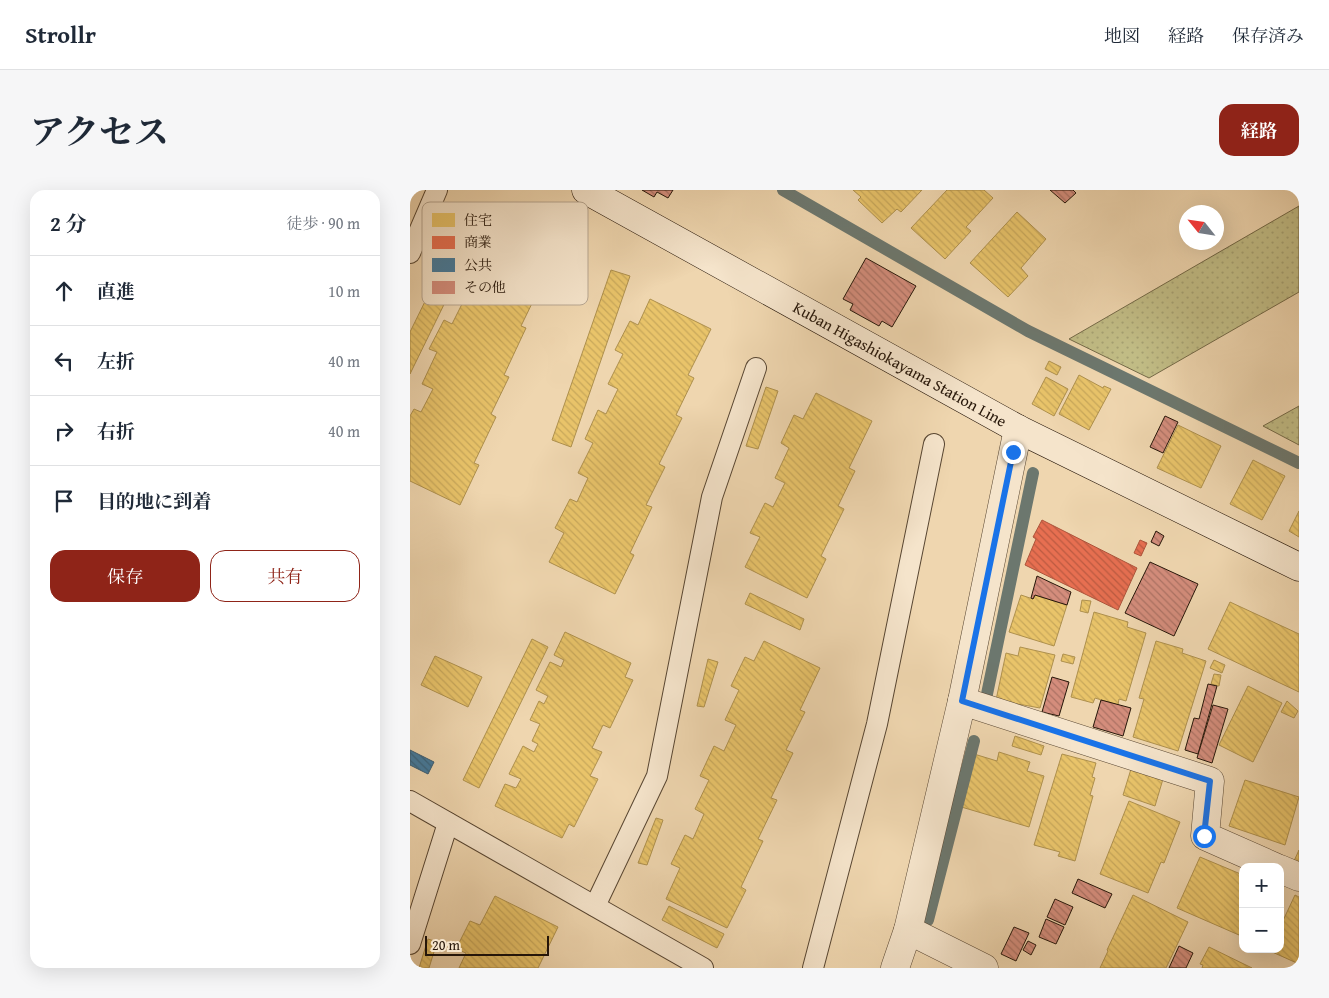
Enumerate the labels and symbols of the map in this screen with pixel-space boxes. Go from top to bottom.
legend [422,202,588,305]
north arrow [1179,205,1224,250]
text: 住宅 [464,210,492,230]
text: 商業 [464,232,492,252]
text: 公共 [464,255,492,275]
text: その他 [464,277,506,297]
street label: Kuban Higashiokayama Station Line [789,295,1011,433]
route end [1002,441,1025,464]
route start [1193,825,1216,848]
scale bar [425,933,549,956]

